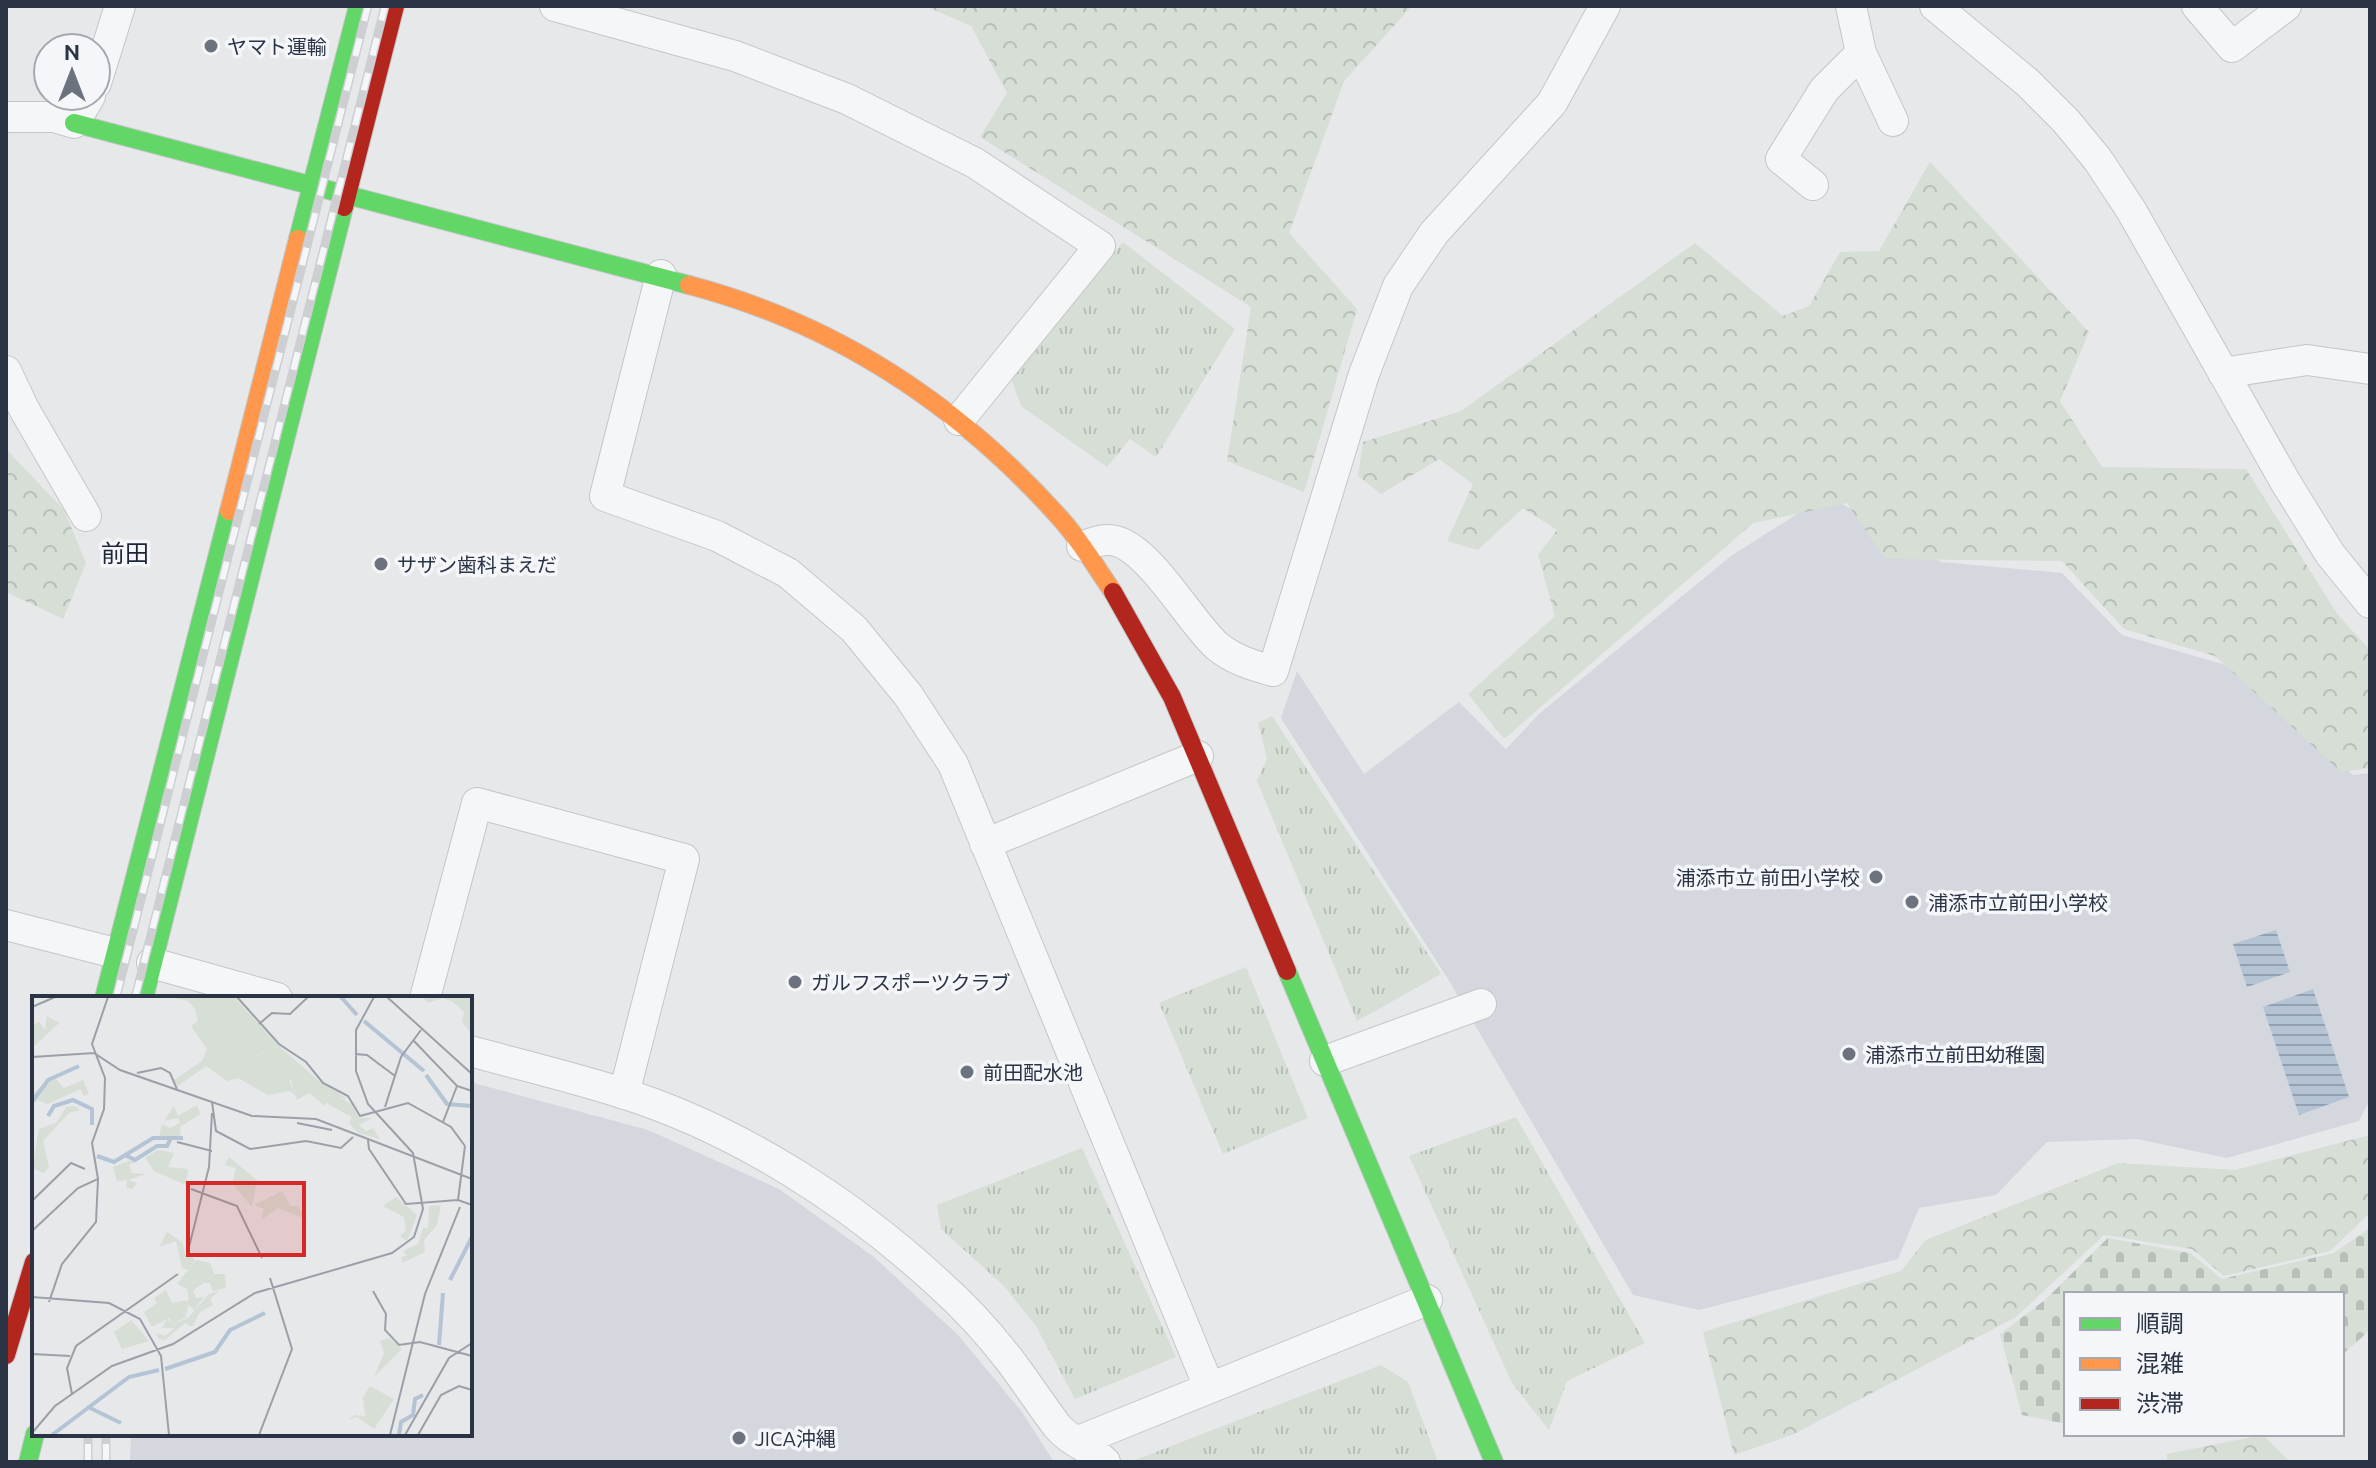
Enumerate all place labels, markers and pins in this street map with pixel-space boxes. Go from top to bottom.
place label: ヤマト運輸 [227,35,327,58]
marker: ヤマト運輸 [202,37,220,55]
place label: サザン歯科まえだ [397,553,557,576]
marker: サザン歯科まえだ [372,555,390,573]
place label: 浦添市立 前田小学校 [1675,866,1860,889]
marker: 浦添市立 前田小学校 [1867,868,1885,886]
place label: 浦添市立前田小学校 [1928,891,2108,914]
marker: 浦添市立前田小学校 [1903,893,1921,911]
place label: ガルフスポーツクラブ [811,971,1011,994]
marker: ガルフスポーツクラブ [786,973,804,991]
place label: 浦添市立前田幼稚園 [1865,1043,2045,1066]
marker: 浦添市立前田幼稚園 [1840,1045,1858,1063]
place label: 前田配水池 [983,1061,1083,1084]
marker: 前田配水池 [958,1063,976,1081]
place label: JICA沖縄 [755,1427,836,1450]
marker: JICA沖縄 [730,1429,748,1447]

